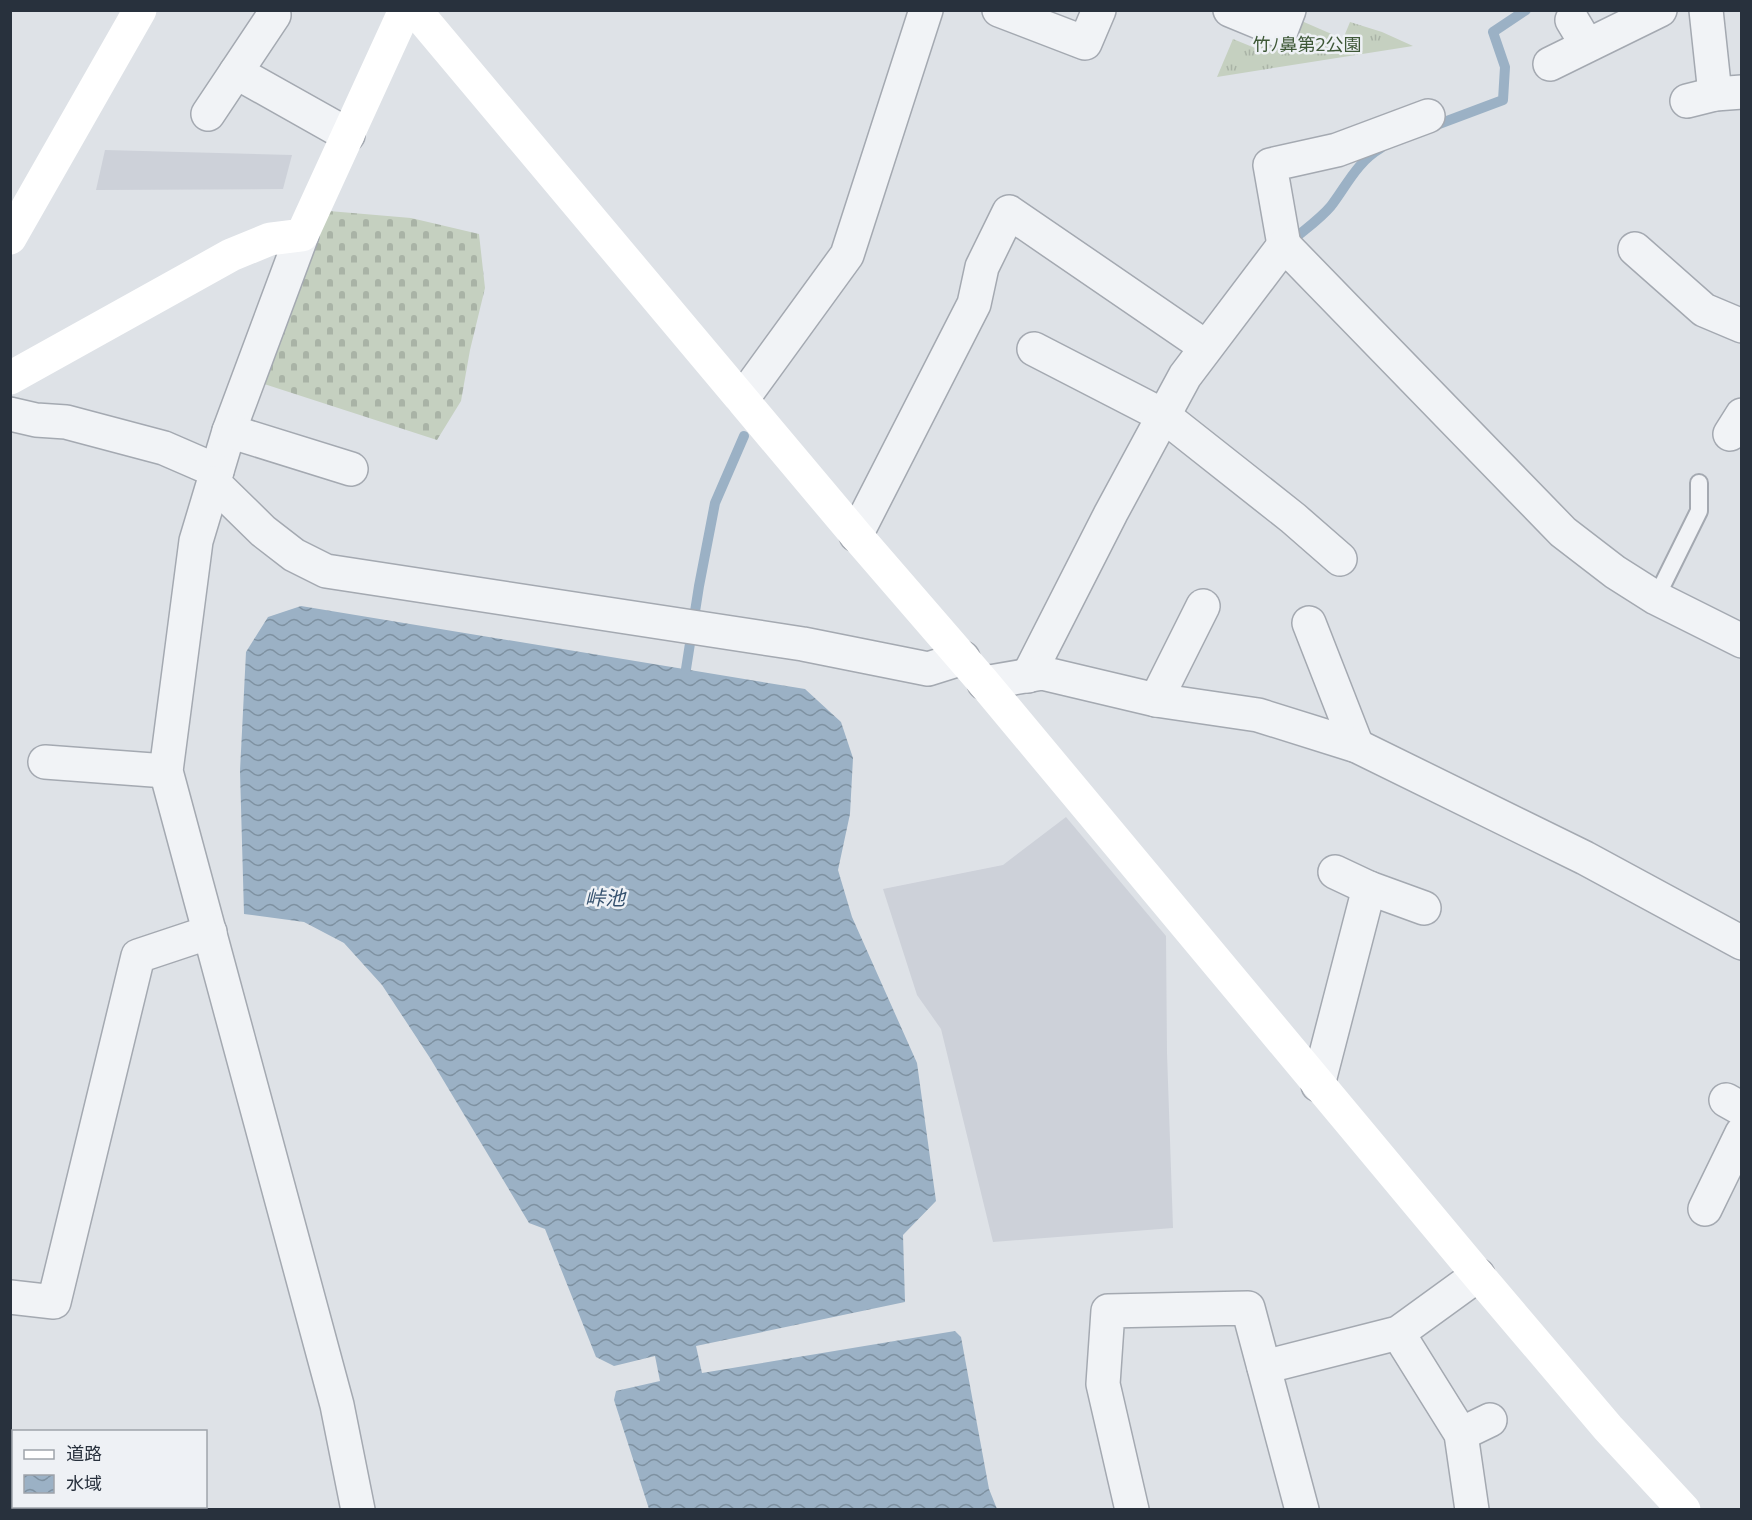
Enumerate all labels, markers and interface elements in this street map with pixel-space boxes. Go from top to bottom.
park label: 竹ﾉ鼻第2公園 [1253,33,1361,55]
water label: 峠池 [585,885,627,909]
legend [12,1430,207,1508]
text: 道路 [66,1442,102,1464]
text: 水域 [66,1472,102,1494]

